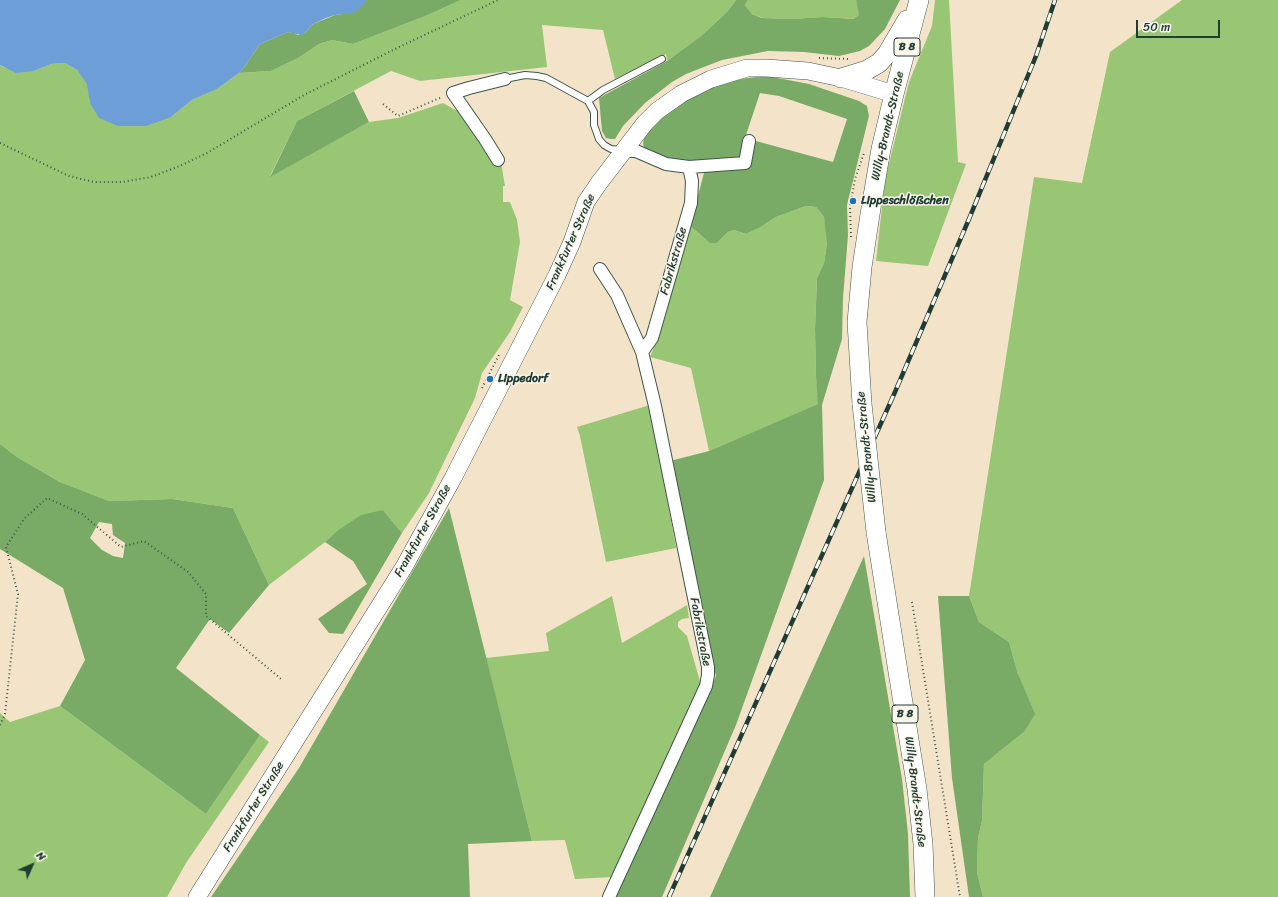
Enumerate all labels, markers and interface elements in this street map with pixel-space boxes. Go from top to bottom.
scale bar [1138,12,1222,38]
text: 50 m [1143,16,1170,38]
road number: B 8 [894,38,920,56]
street label: Willy-Brandt-Straße [868,70,908,182]
street label: Frankfurter Straße [543,192,599,292]
place label: Lippeschlößchen [861,194,949,208]
marker: Lippeschlößchen [848,196,858,206]
street label: Fabrikstraße [657,225,691,297]
place label: Lippedorf [498,372,548,386]
marker: Lippedorf [485,374,495,384]
street label: Willy-Brandt-Straße [854,391,880,503]
street label: Frankfurter Straße [392,482,454,580]
street label: Fabrikstraße [686,596,714,668]
road number: B 8 [892,705,918,723]
street label: Willy-Brandt-Straße [901,736,929,848]
street label: Frankfurter Straße [220,759,288,855]
north arrow [12,845,52,885]
text: N [31,847,50,866]

